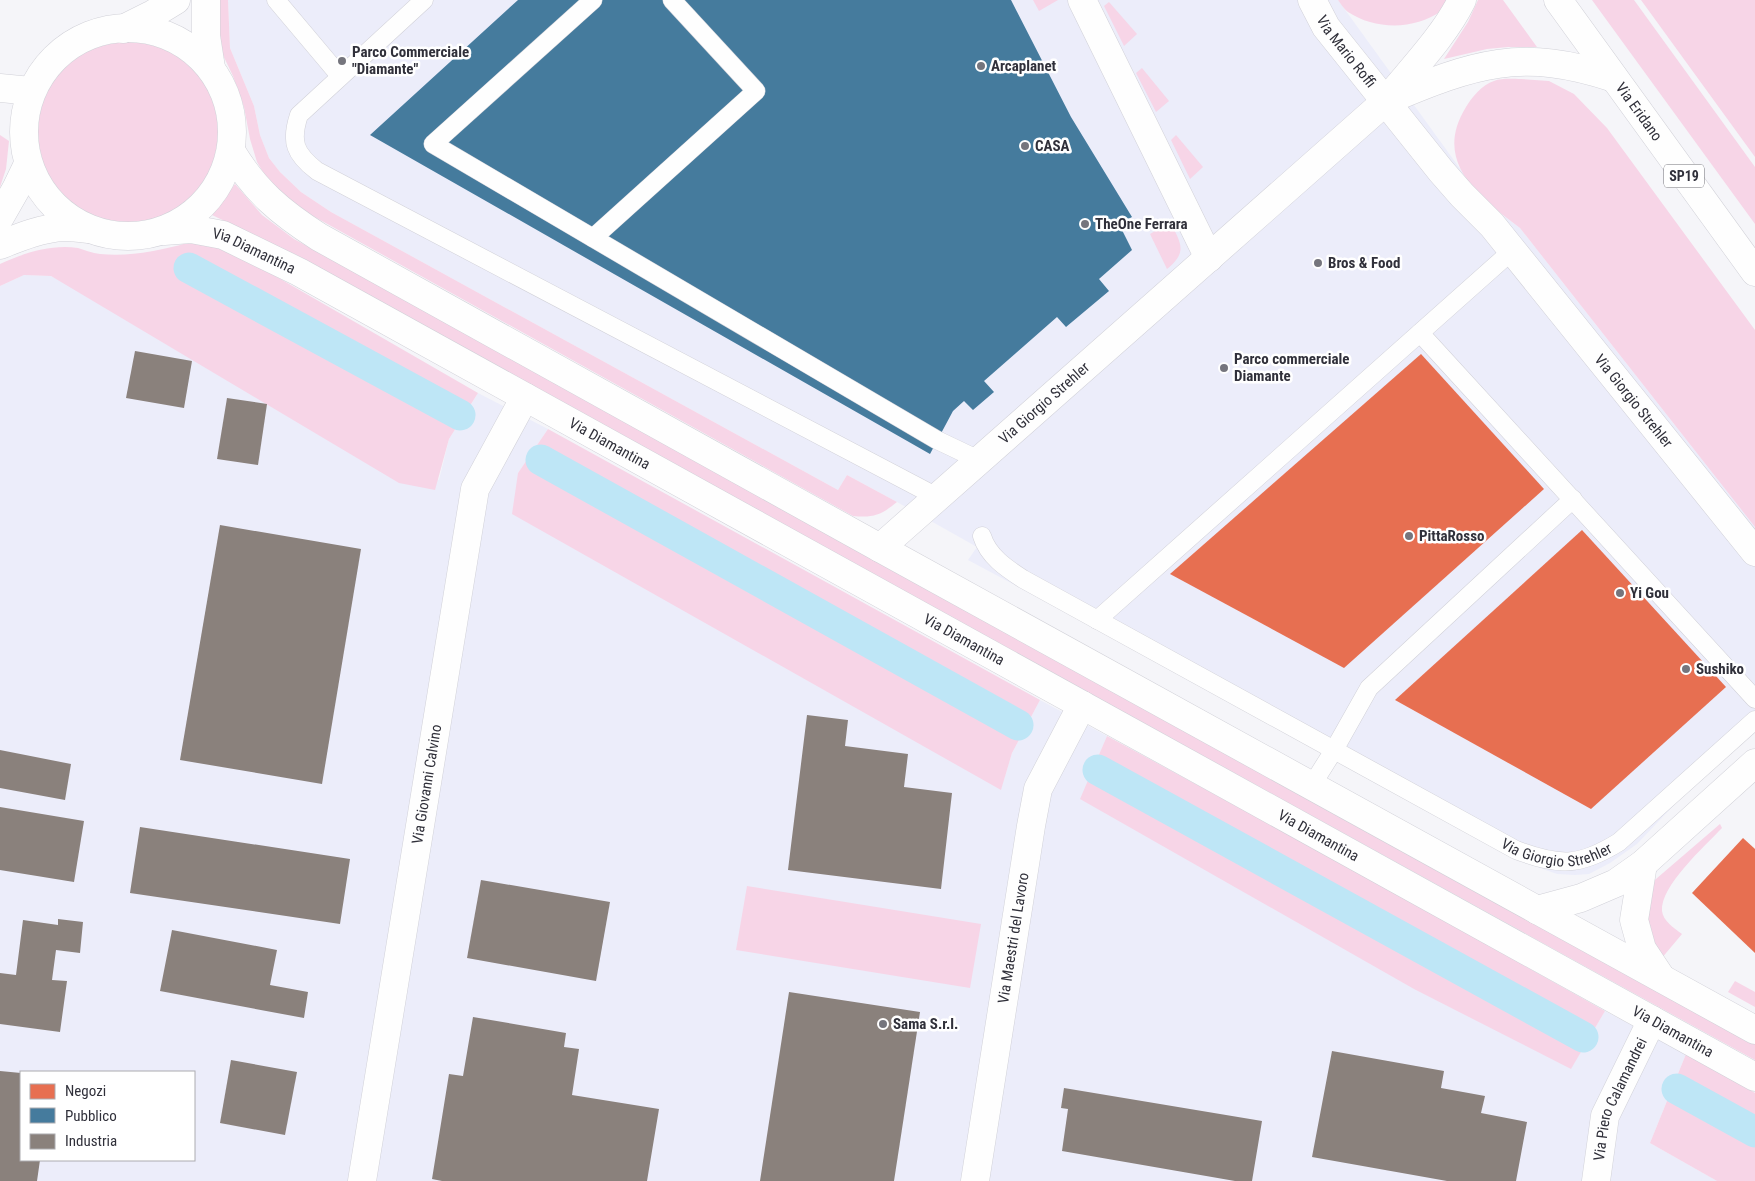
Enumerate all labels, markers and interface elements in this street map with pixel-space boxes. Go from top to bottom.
street label: Via Mario Roffi [1313,12,1380,91]
place label: Parco Commerciale "Diamante" [352,43,469,78]
marker: Parco Commerciale "Diamante" [336,55,348,67]
place label: Arcaplanet [991,57,1057,75]
marker: Arcaplanet [975,60,987,72]
street label: Via Eridano [1612,79,1666,144]
place label: CASA [1035,137,1070,155]
marker: CASA [1019,140,1031,152]
road number: SP19 [1664,165,1704,188]
place label: TheOne Ferrara [1095,215,1188,233]
marker: TheOne Ferrara [1079,218,1091,230]
street label: Via Diamantina [211,224,298,278]
place label: Bros & Food [1328,254,1400,272]
marker: Bros & Food [1312,257,1324,269]
place label: Parco commerciale Diamante [1234,350,1349,385]
street label: Via Giorgio Strehler [1591,351,1677,452]
street label: Via Giorgio Strehler [995,358,1093,448]
marker: Parco commerciale Diamante [1218,362,1230,374]
street label: Via Diamantina [566,414,653,473]
place label: PittaRosso [1419,527,1484,545]
marker: PittaRosso [1403,530,1415,542]
place label: Yi Gou [1630,584,1669,602]
marker: Yi Gou [1614,587,1626,599]
street label: Via Diamantina [920,610,1008,669]
place label: Sushiko [1696,660,1744,678]
marker: Sushiko [1680,663,1692,675]
street label: Via Giovanni Calvino [408,723,445,845]
street label: Via Diamantina [1275,806,1362,865]
street label: Via Giorgio Strehler [1498,835,1615,871]
street label: Via Maestri del Lavoro [994,871,1033,1005]
street label: Via Diamantina [1629,1002,1717,1061]
place label: Sama S.r.l. [893,1015,958,1033]
marker: Sama S.r.l. [877,1018,889,1030]
street label: Via Piero Calamandrei [1590,1035,1651,1162]
legend [20,1071,195,1161]
text: Negozi [65,1082,106,1100]
text: Pubblico [65,1107,117,1125]
text: Industria [65,1132,117,1150]

